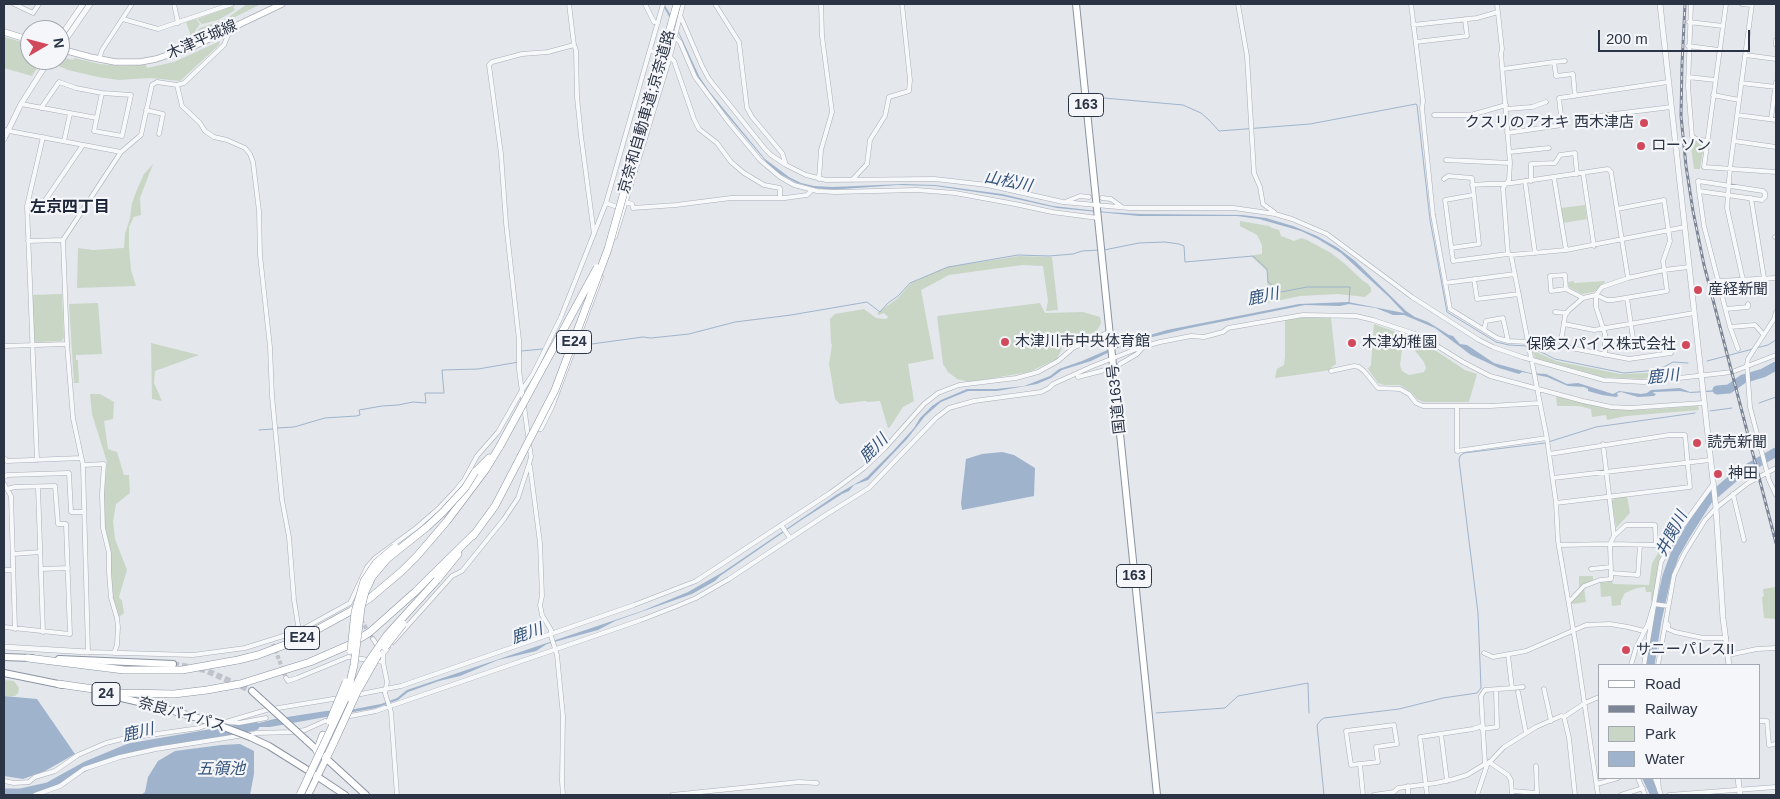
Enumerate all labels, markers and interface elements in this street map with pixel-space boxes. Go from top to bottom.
street label: 木津平城線 [164,17,240,63]
north arrow [20,20,70,70]
scale bar [1600,20,1752,52]
street label: 京奈和自動車道;京奈道路 [615,28,679,196]
text: 200 m [1606,30,1648,47]
text: N [50,37,67,49]
road number: 163 [1068,94,1104,116]
place label: クスリのアオキ 西木津店 [1465,114,1634,132]
marker: クスリのアオキ 西木津店 [1638,117,1650,129]
place label: ローソン [1651,137,1711,155]
marker: ローソン [1635,140,1647,152]
water label: 山松川 [983,168,1033,196]
district label: 左京四丁目 [30,198,110,218]
place label: 産経新聞 [1708,281,1768,299]
marker: 産経新聞 [1692,284,1704,296]
water label: 鹿川 [1245,285,1281,309]
road number: E24 [556,331,592,354]
place label: 木津川市中央体育館 [1015,333,1150,351]
place label: 木津幼稚園 [1362,334,1437,352]
marker: 木津川市中央体育館 [999,336,1011,348]
place label: 保険スパイス株式会社 [1526,336,1676,354]
marker: 木津幼稚園 [1346,337,1358,349]
marker: 保険スパイス株式会社 [1680,339,1692,351]
street label: 国道163号 [1104,363,1130,435]
water label: 鹿川 [1646,366,1680,388]
water label: 鹿川 [856,431,892,467]
place label: 読売新聞 [1707,434,1767,452]
marker: 読売新聞 [1691,437,1703,449]
place label: 神田 [1728,465,1758,483]
marker: 神田 [1712,468,1724,480]
water label: 井関川 [1652,508,1692,560]
road number: 163 [1116,564,1152,588]
water label: 鹿川 [509,620,545,648]
road number: E24 [284,626,320,650]
place label: サニーパレスII [1636,641,1734,659]
marker: サニーパレスII [1620,644,1632,656]
legend [1598,664,1760,779]
text: Road [1645,675,1681,692]
road number: 24 [92,682,120,706]
street label: 奈良バイパス [136,694,228,736]
text: Railway [1645,700,1698,717]
water label: 鹿川 [120,720,156,746]
text: Park [1645,725,1676,742]
text: Water [1645,750,1684,767]
water label: 五領池 [197,760,245,780]

